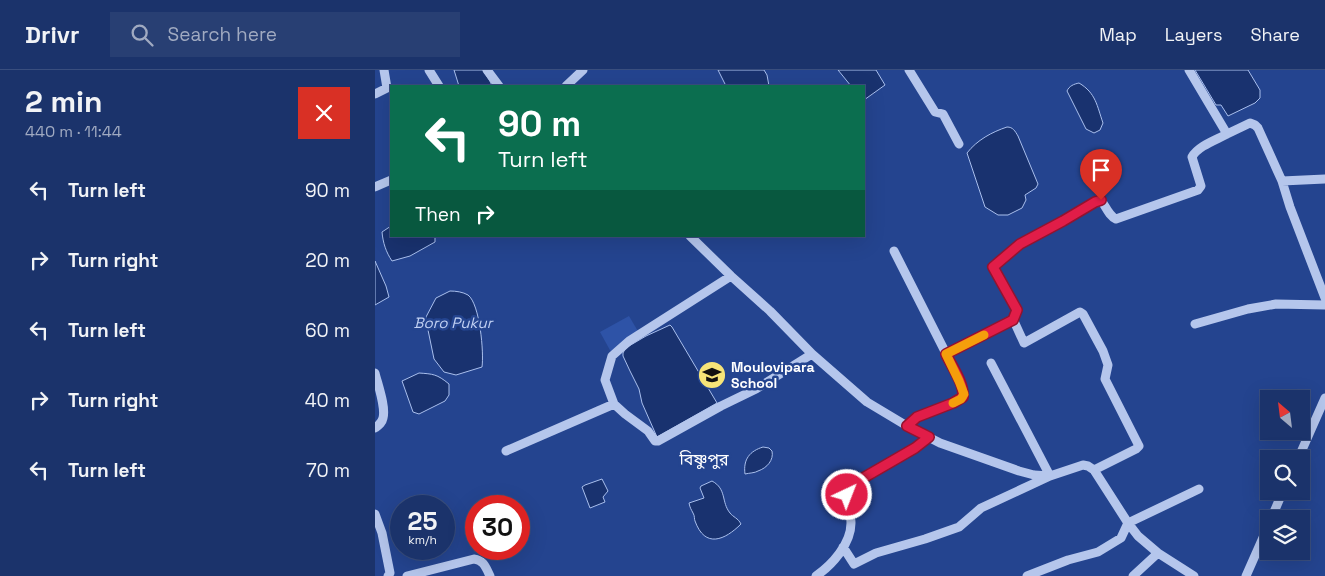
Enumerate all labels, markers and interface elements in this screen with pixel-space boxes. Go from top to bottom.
search box [110,12,460,57]
text: Drivr [25,19,80,50]
icon: search [128,21,156,49]
text: Search here [168,22,277,47]
text: Map [1099,23,1137,46]
text: Layers [1165,23,1222,46]
text: Share [1250,23,1300,46]
text: 2 min [25,82,103,121]
button: close [298,87,350,139]
text: 90 m [498,102,581,146]
icon: left [415,105,480,170]
text: 440 m · 11:44 [25,121,122,142]
text: Turn left [498,145,588,173]
pin [1080,149,1122,200]
icon: arrive [1087,156,1115,184]
icon: left [25,176,53,204]
text: Turn left [68,178,146,203]
text: 90 m [305,178,350,203]
icon: right [471,200,499,228]
text: Then [415,202,461,227]
icon: right [25,246,53,274]
text: Turn right [68,248,158,273]
text: 20 m [305,248,350,273]
water label: Boro Pukur [414,313,494,332]
icon: left [25,316,53,344]
text: Turn left [68,318,146,343]
text: 60 m [305,318,350,343]
place label: Moulovipara School [731,358,815,392]
school or university icon: Moulovipara School [697,360,727,390]
icon: right [25,386,53,414]
text: Turn right [68,388,158,413]
text: 40 m [305,388,350,413]
north arrow [1260,390,1310,440]
map controls [1260,390,1310,560]
district label: বিষ্ণুপুর [679,449,729,470]
button: search [1260,450,1310,500]
icon: left [25,456,53,484]
text: Turn left [68,458,146,483]
text: 70 m [306,458,350,483]
position arrow [820,468,872,520]
speed limit sign: 30 [465,495,530,560]
text: 25 [408,505,437,537]
button: layers [1260,510,1310,560]
text: km/h [408,532,437,548]

